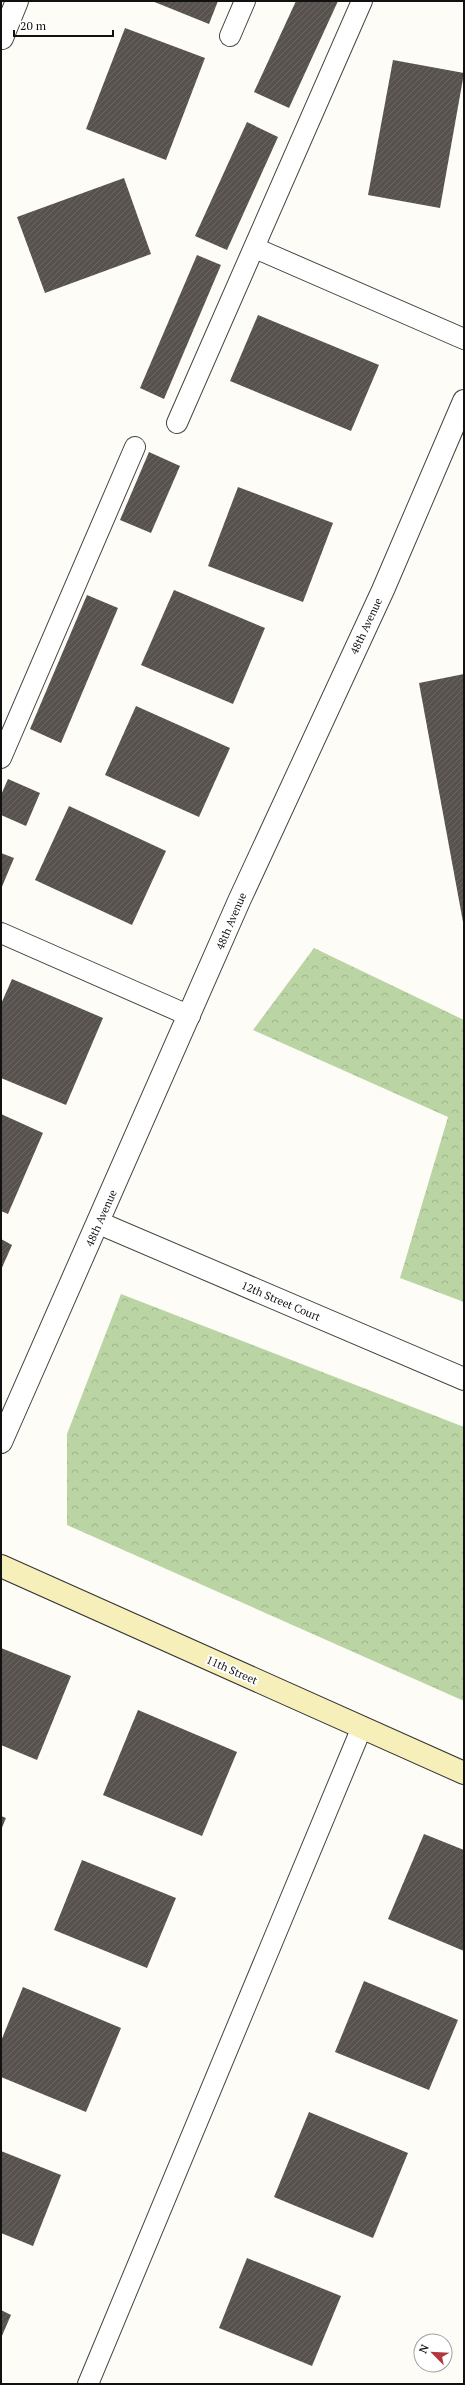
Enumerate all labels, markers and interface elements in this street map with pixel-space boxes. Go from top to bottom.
scale bar [14,12,113,38]
text: 20 m [20,18,47,33]
street label: 48th Avenue [347,595,385,656]
street label: 48th Avenue [213,890,249,952]
street label: 48th Avenue [82,1187,120,1249]
street label: 12th Street Court [239,1278,323,1324]
street label: 11th Street [204,1653,260,1687]
north arrow [413,2333,453,2373]
text: N [416,2342,432,2356]

